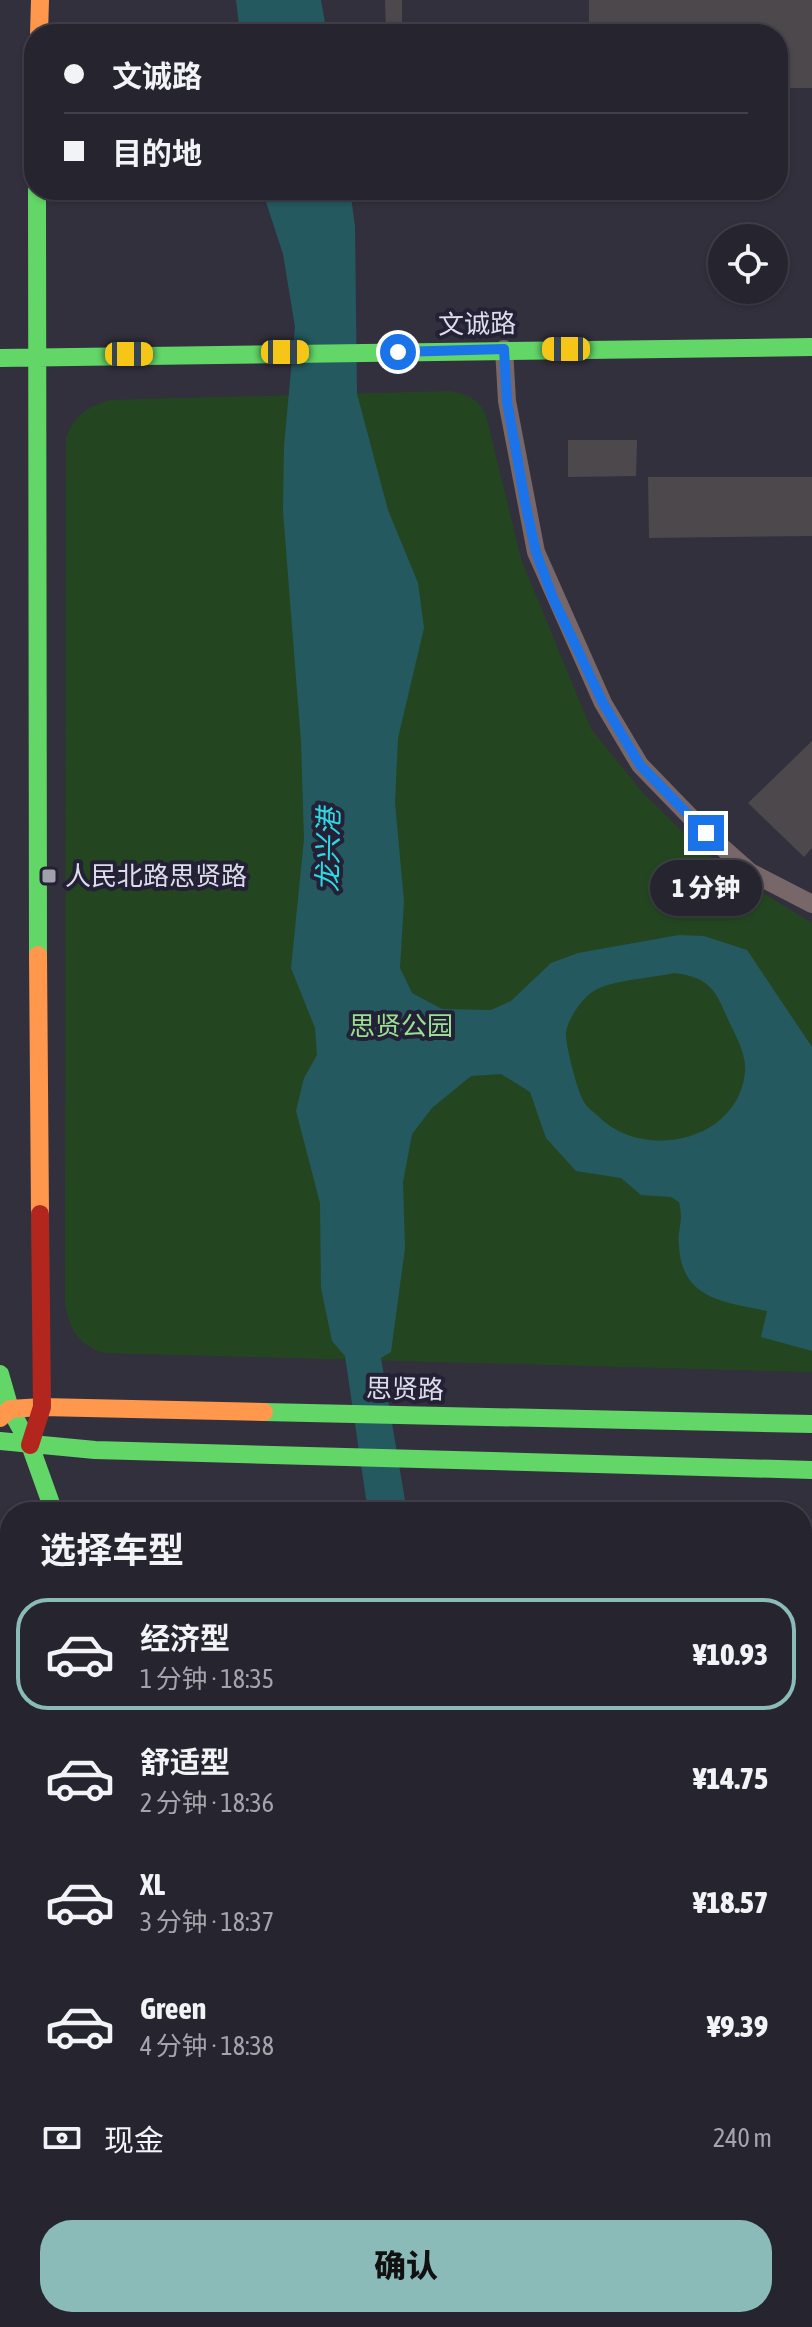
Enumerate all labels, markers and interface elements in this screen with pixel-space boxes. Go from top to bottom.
text: 文诚路 [112,59,202,93]
text: 目的地 [112,136,202,170]
map controls [708,224,788,304]
button: locate [708,224,788,304]
street label: 文诚路 [438,308,516,340]
route start [380,334,416,370]
car [542,337,590,361]
car [261,340,309,364]
car [105,342,153,366]
water label: 龙兴港 [311,804,345,892]
route end [688,815,724,851]
place label: 人民北路思贤路 [65,861,247,891]
callout: 1 分钟 [650,861,762,917]
marker: 人民北路思贤路 [40,867,58,885]
text: 1 分钟 [672,873,740,903]
park label: 思贤公园 [349,1011,453,1041]
street label: 思贤路 [366,1373,444,1405]
text: 选择车型 [40,1529,184,1571]
icon: car [44,1618,116,1690]
text: 经济型 [140,1621,230,1655]
text: ¥10.93 [693,1637,768,1671]
text: 1 分钟 · 18:35 [140,1664,274,1694]
icon: car [44,1742,116,1814]
text: 舒适型 [140,1745,230,1779]
text: ¥14.75 [693,1761,768,1795]
text: 2 分钟 · 18:36 [140,1788,274,1818]
icon: car [44,1866,116,1938]
text: XL [140,1867,165,1901]
text: ¥18.57 [693,1885,768,1919]
text: 3 分钟 · 18:37 [140,1907,274,1937]
icon: car [44,1990,116,2062]
text: Green [140,1991,206,2025]
text: ¥9.39 [707,2009,768,2043]
text: 4 分钟 · 18:38 [140,2031,274,2061]
icon: cash [40,2116,84,2160]
text: 现金 [104,2123,164,2157]
text: 240 m [713,2123,772,2153]
button: 确认 [40,2220,772,2312]

